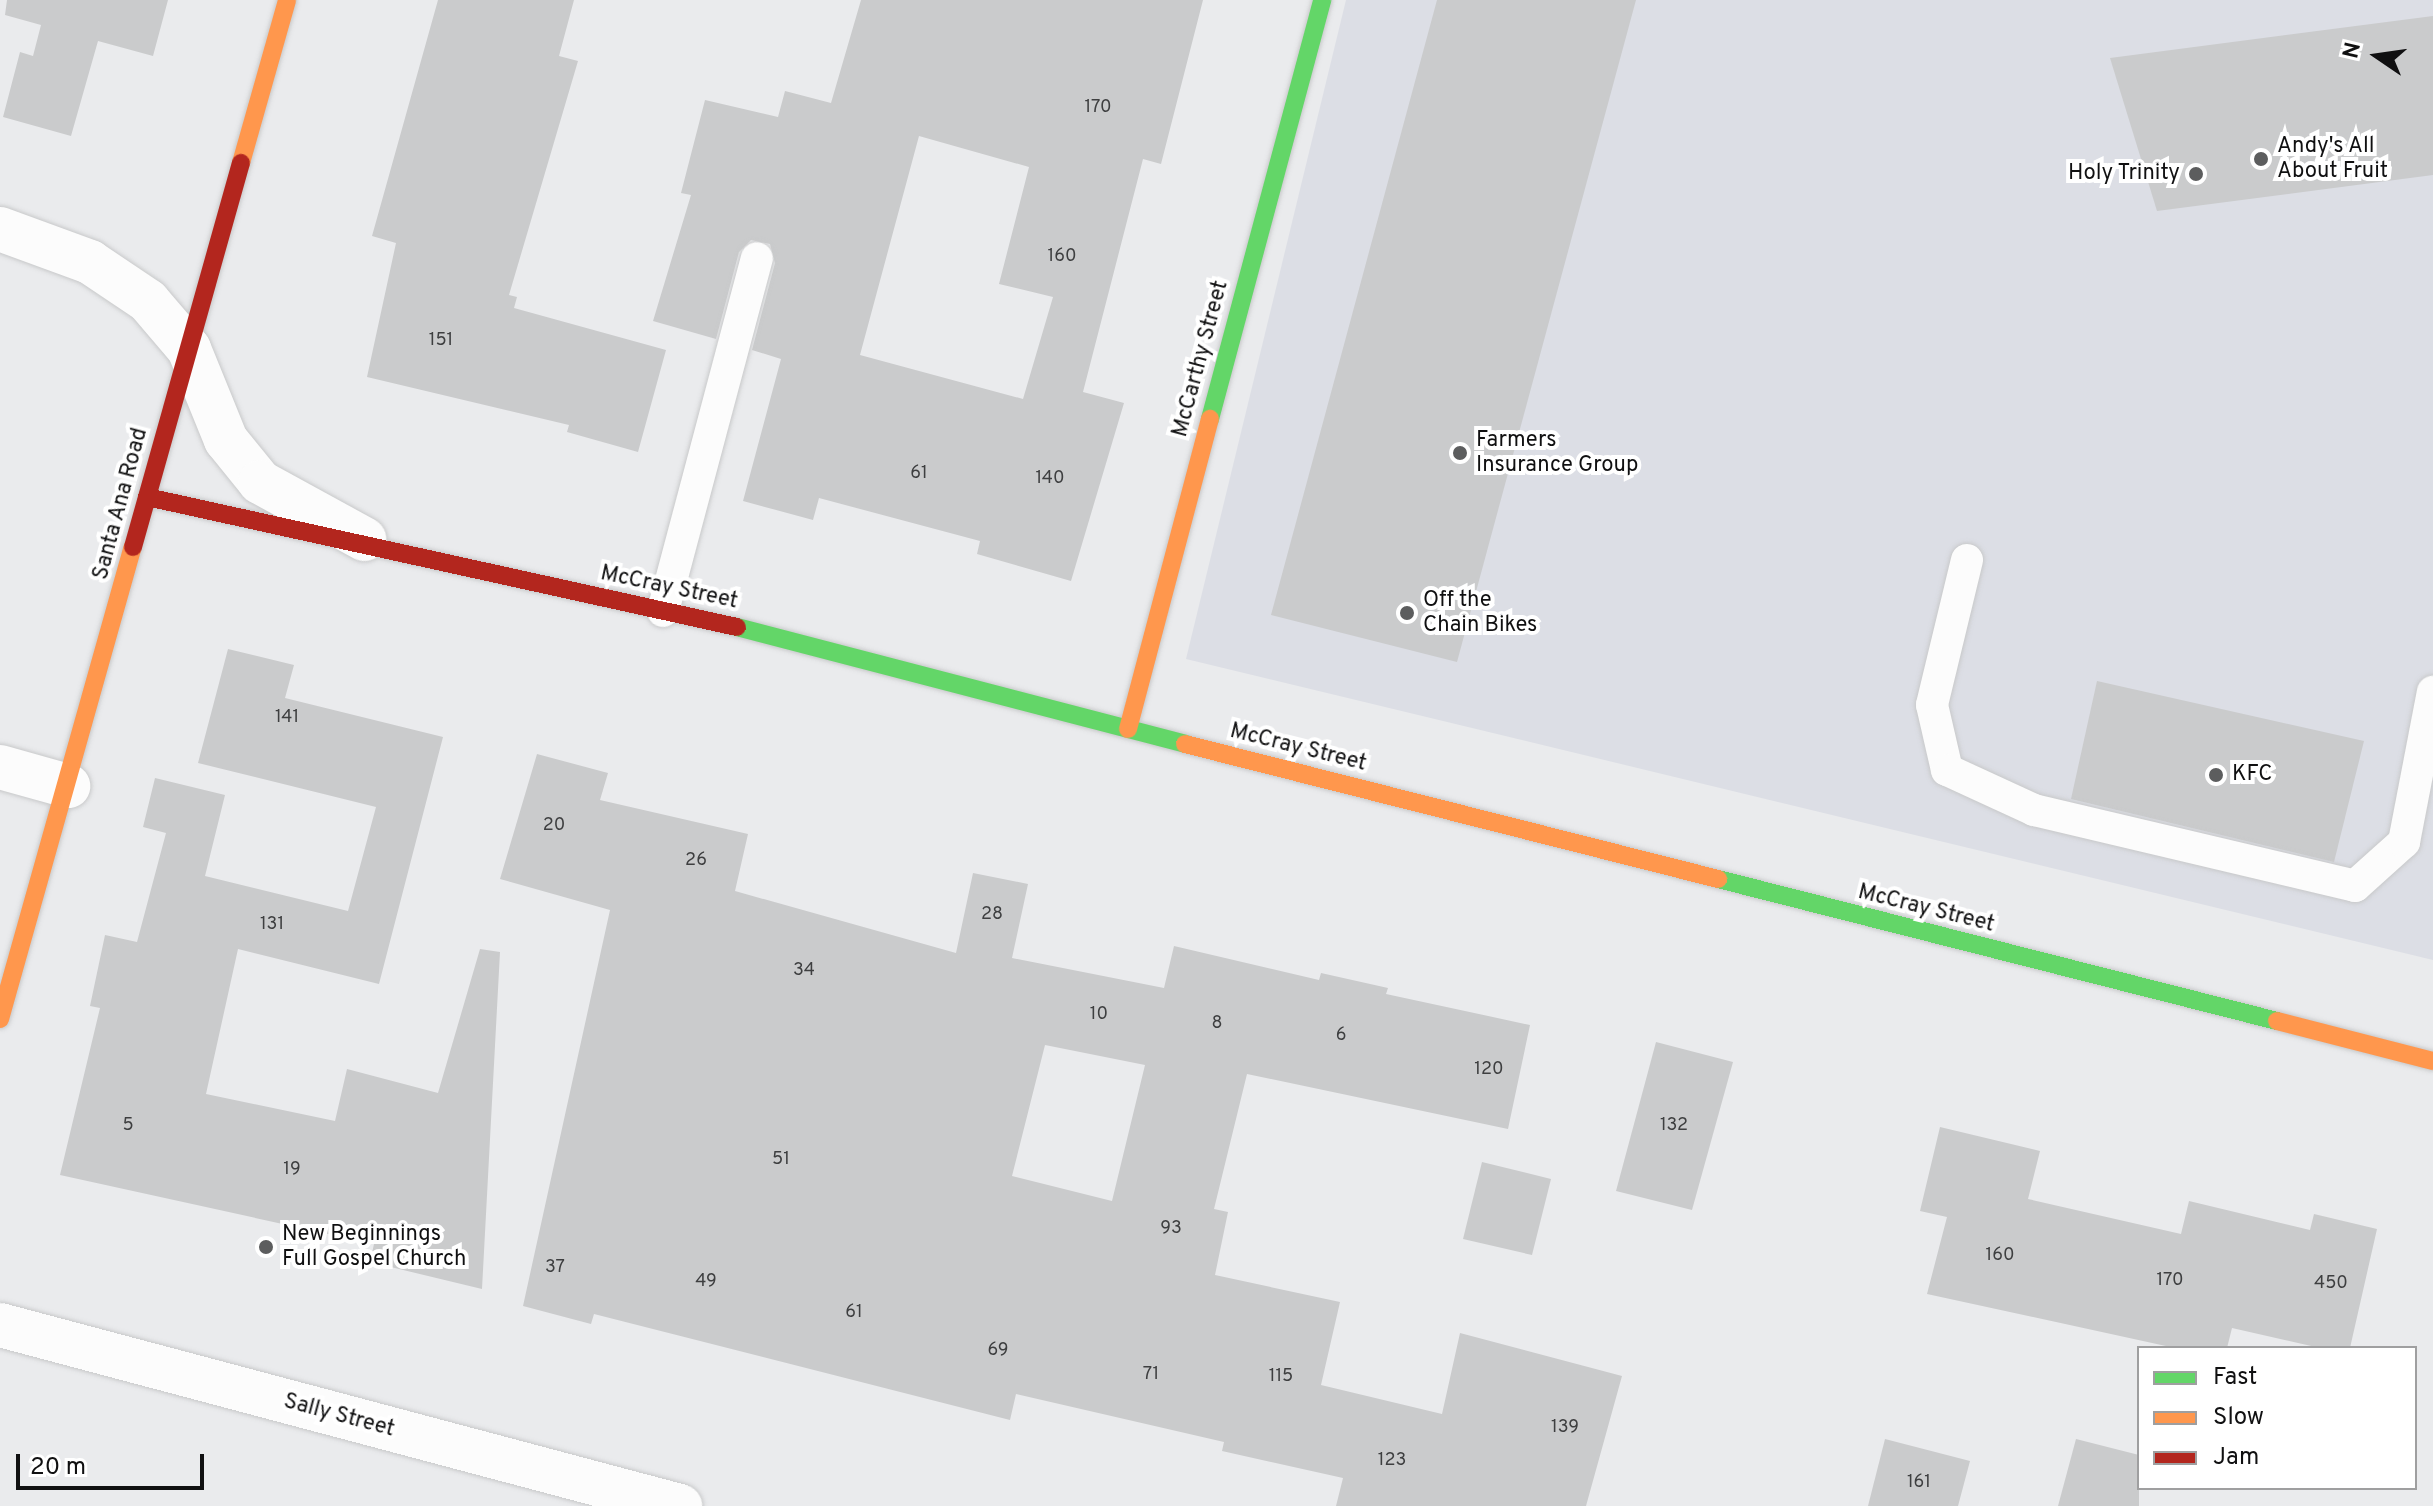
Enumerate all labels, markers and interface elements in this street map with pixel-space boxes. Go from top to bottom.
north arrow [2337,16,2417,96]
text: N [2338,40,2368,61]
house number: 170 [1084,97,1112,119]
place label: Andy's All About Fruit [2277,133,2388,184]
marker: Andy's All About Fruit [2252,150,2270,168]
place label: Holy Trinity [2067,161,2180,187]
marker: Holy Trinity [2187,165,2205,183]
house number: 160 [1047,246,1077,268]
street label: McCarthy Street [1167,278,1235,440]
house number: 151 [429,330,453,352]
street label: Santa Ana Road [88,425,154,583]
place label: Farmers Insurance Group [1476,427,1638,478]
marker: Farmers Insurance Group [1451,444,1469,462]
house number: 61 [910,463,928,485]
house number: 140 [1035,468,1065,490]
street label: McCray Street [598,561,740,615]
place label: Off the Chain Bikes [1423,587,1537,638]
marker: Off the Chain Bikes [1398,604,1416,622]
house number: 141 [275,707,299,729]
street label: McCray Street [1227,718,1369,778]
place label: KFC [2232,762,2272,788]
marker: KFC [2207,766,2225,784]
house number: 20 [543,815,565,837]
house number: 26 [685,850,707,872]
street label: McCray Street [1855,879,1997,939]
house number: 28 [981,904,1003,926]
house number: 131 [260,914,284,936]
house number: 34 [793,960,815,982]
house number: 10 [1090,1004,1108,1026]
house number: 8 [1212,1013,1222,1035]
house number: 6 [1336,1025,1346,1047]
house number: 120 [1474,1059,1504,1081]
house number: 5 [122,1115,134,1137]
house number: 132 [1660,1115,1688,1137]
house number: 51 [772,1149,790,1171]
house number: 19 [283,1159,301,1181]
house number: 93 [1160,1218,1182,1240]
place label: New Beginnings Full Gospel Church [282,1221,466,1272]
marker: New Beginnings Full Gospel Church [257,1238,275,1256]
house number: 160 [1985,1245,2015,1267]
house number: 37 [545,1257,565,1279]
house number: 170 [2156,1270,2184,1292]
house number: 49 [695,1271,717,1293]
house number: 450 [2314,1273,2348,1295]
house number: 61 [845,1302,863,1324]
house number: 69 [988,1340,1008,1362]
legend [2137,1346,2417,1490]
text: Fast [2213,1363,2257,1393]
house number: 71 [1143,1364,1159,1386]
house number: 115 [1269,1366,1293,1388]
street label: Sally Street [281,1389,397,1443]
text: Slow [2213,1403,2264,1433]
house number: 139 [1551,1417,1579,1439]
scale bar [20,1438,208,1488]
text: Jam [2213,1443,2259,1473]
house number: 123 [1378,1450,1406,1472]
text: 20 m [30,1453,86,1483]
house number: 161 [1907,1472,1931,1494]

